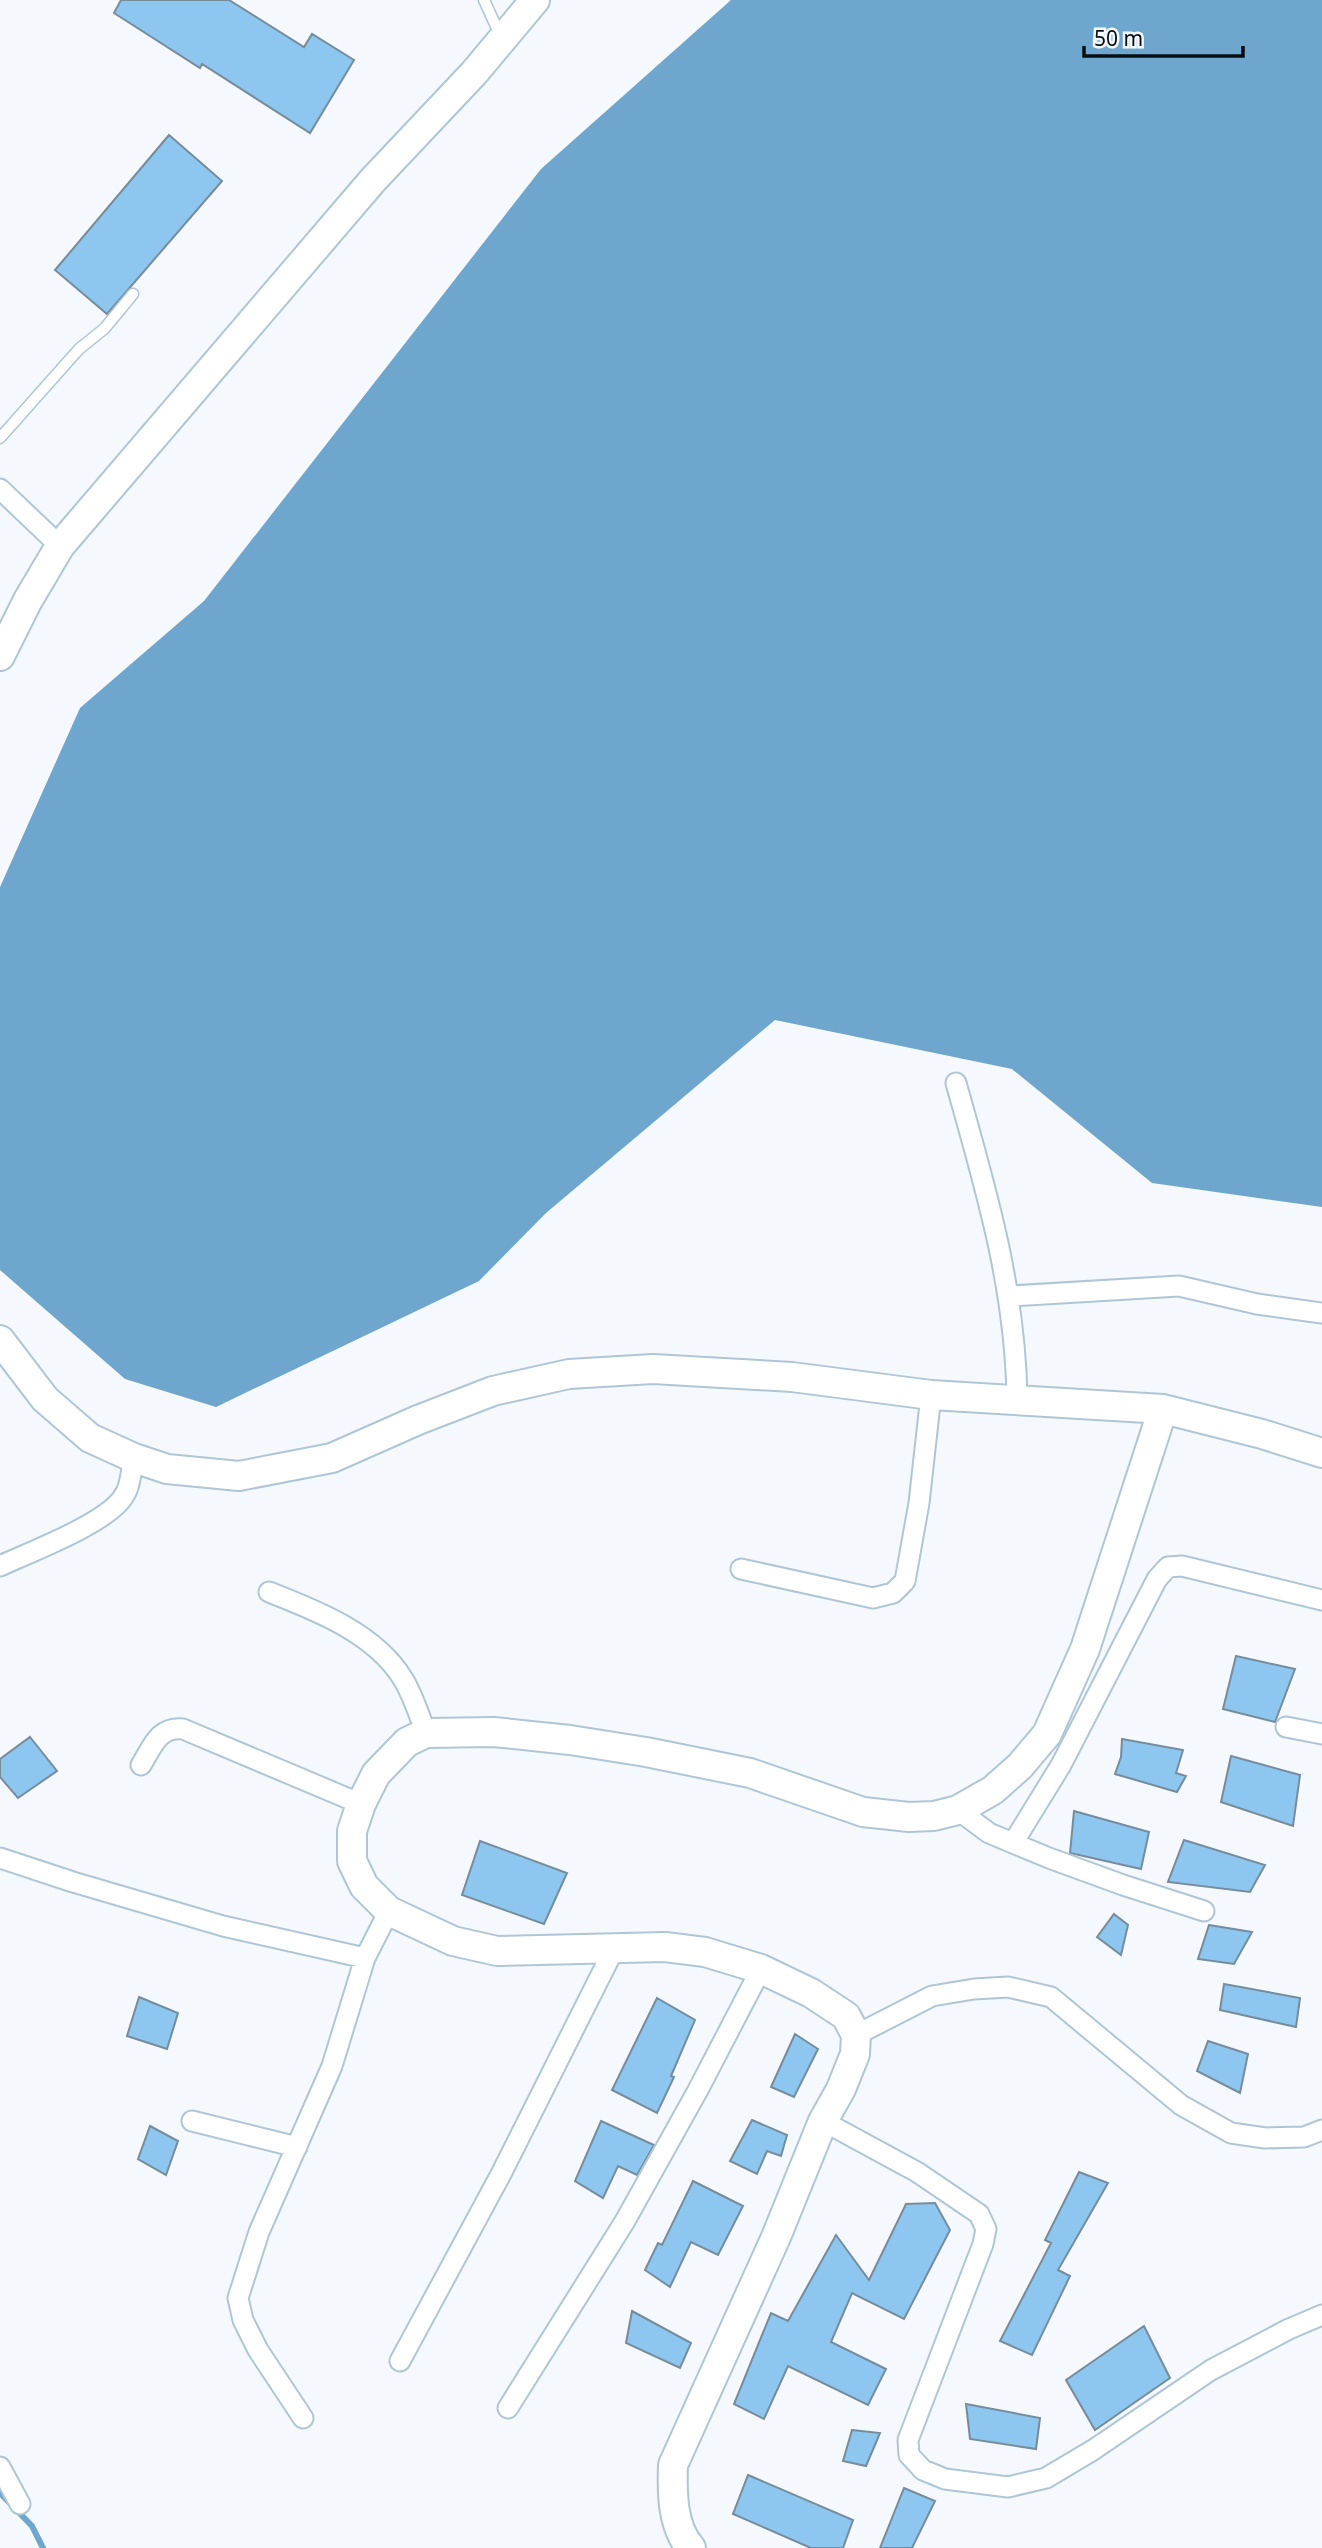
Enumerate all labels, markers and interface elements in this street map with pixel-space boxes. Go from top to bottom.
scale bar [1084,14,1243,58]
text: 50 m [1094,24,1143,52]

